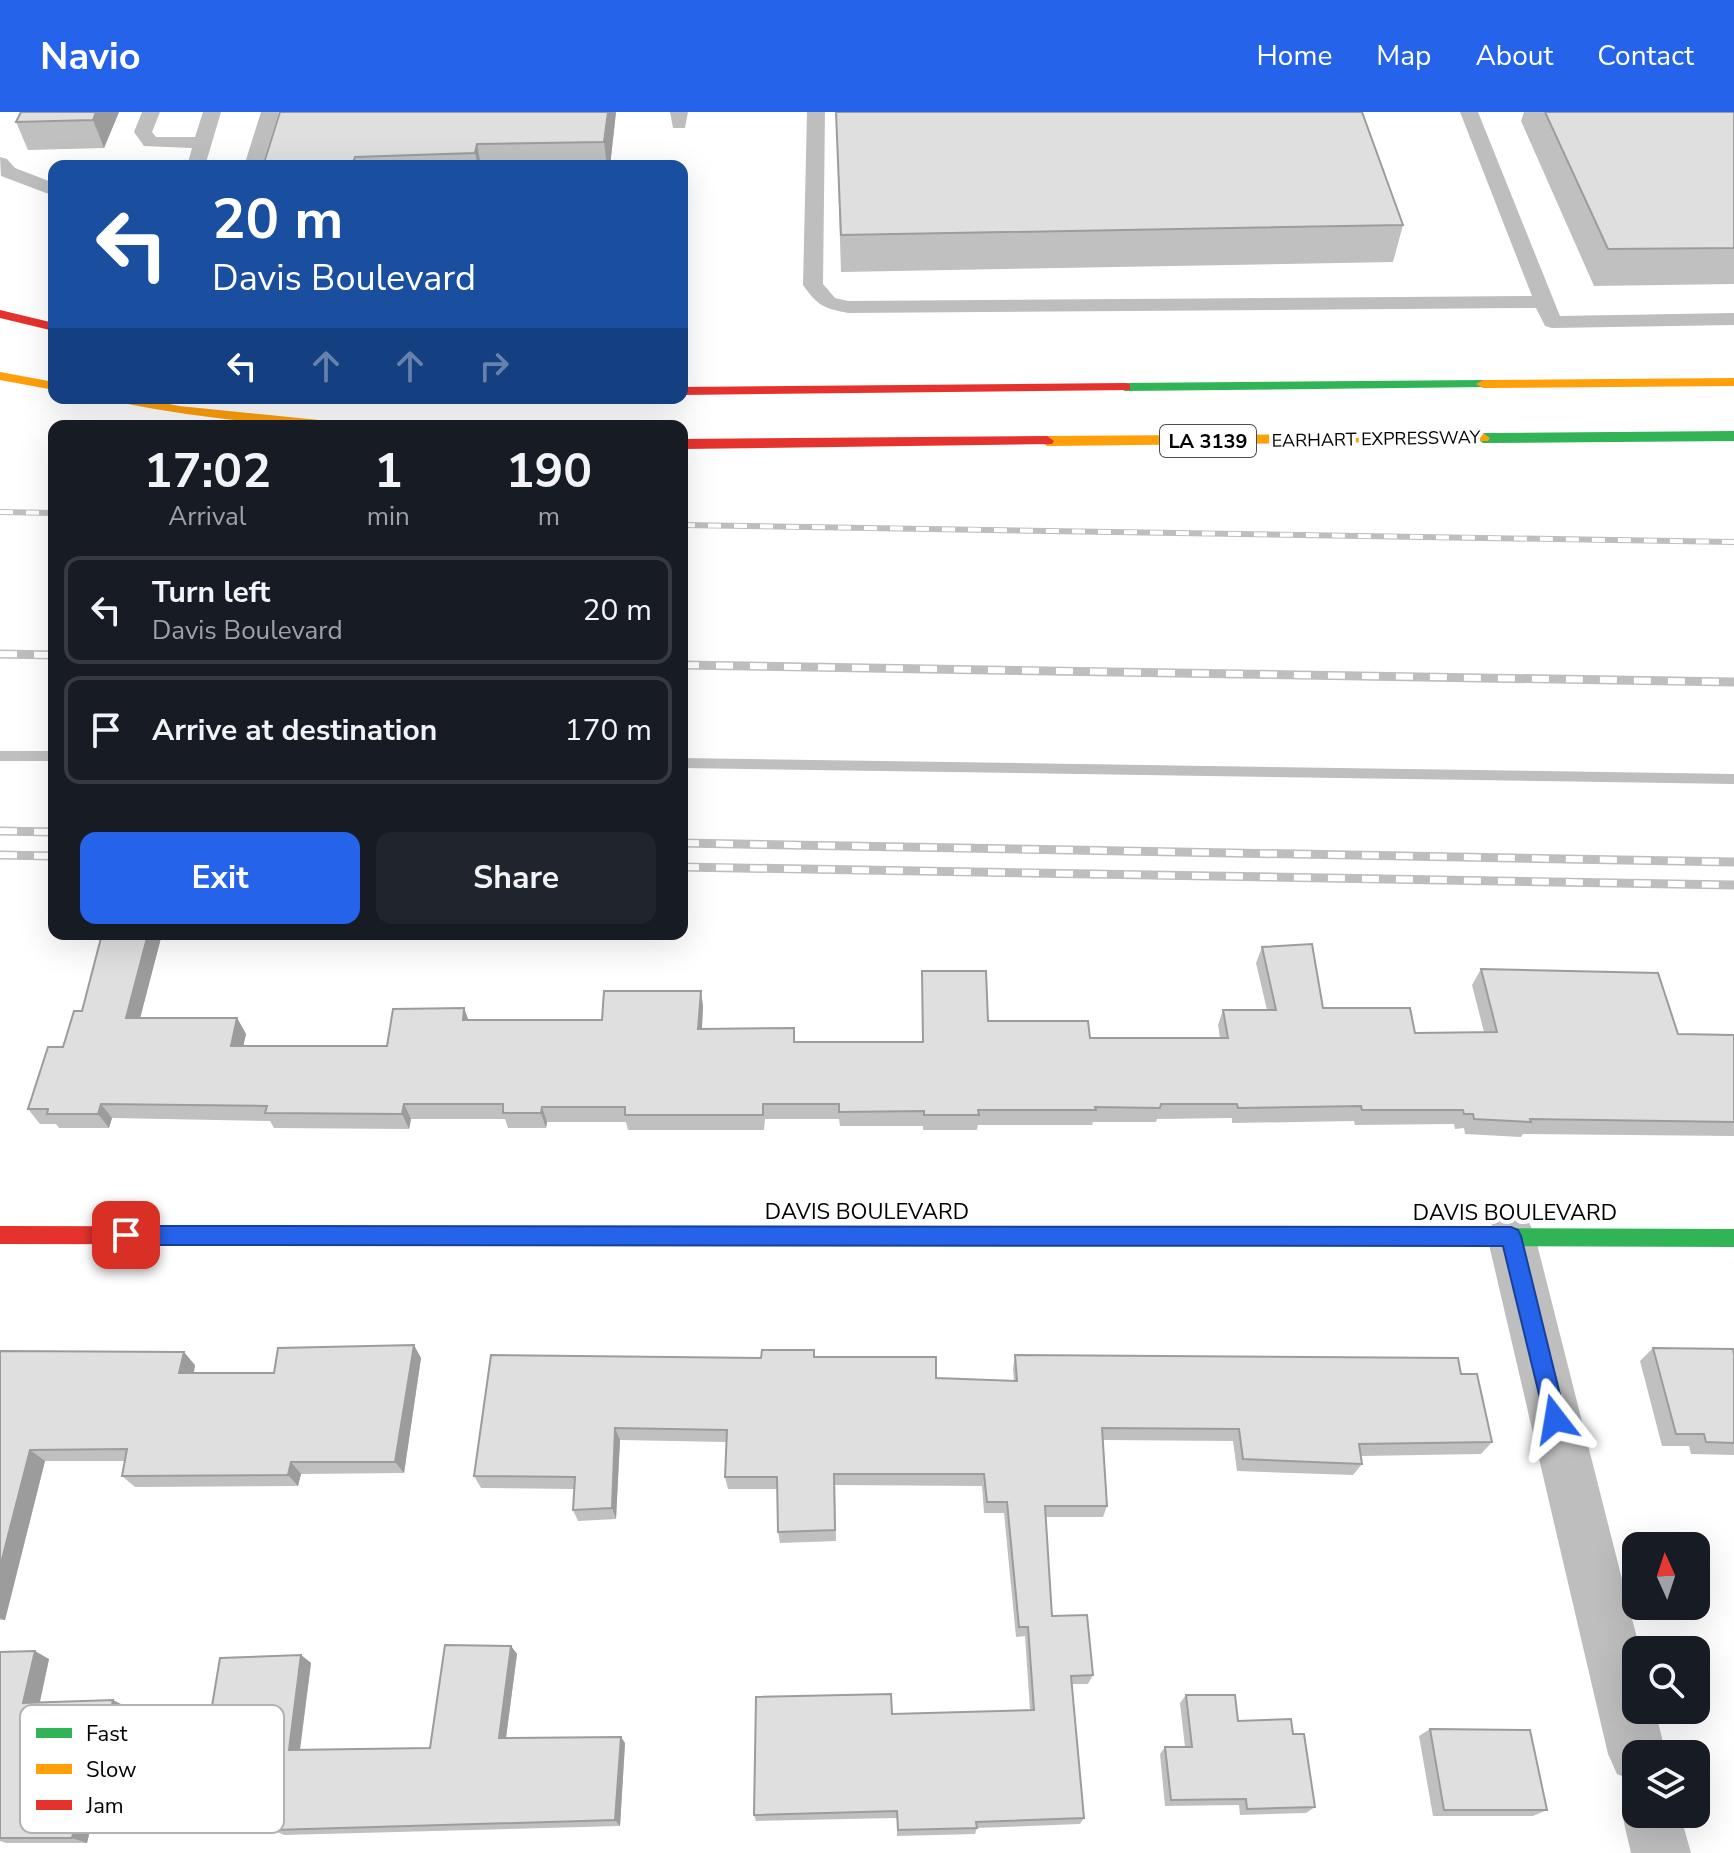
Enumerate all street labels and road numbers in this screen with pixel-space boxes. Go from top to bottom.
road number: LA 3139 [1160,425,1256,457]
street label: EARHART EXPRESSWAY [1271,425,1481,453]
street label: DAVIS BOULEVARD [765,1197,969,1227]
street label: DAVIS BOULEVARD [1413,1198,1617,1228]

